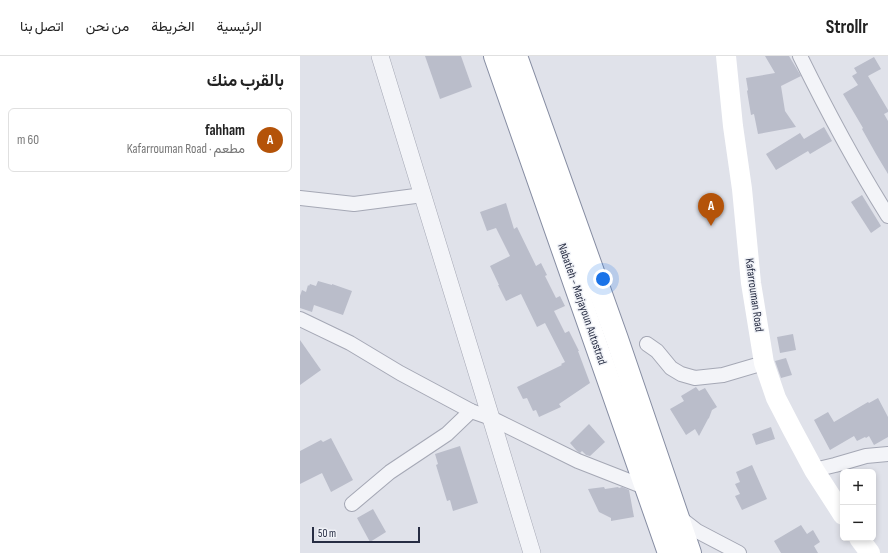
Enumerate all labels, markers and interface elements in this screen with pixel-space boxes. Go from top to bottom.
text: Strollr [826,16,868,39]
text: اتصل بنا [20,18,64,35]
text: من نحن [86,18,129,35]
text: الخريطة [151,18,194,35]
text: الرئيسية [216,18,262,35]
text: بالقرب منك [207,71,284,91]
text: fahham [205,121,245,140]
text: 60 m [17,132,39,148]
text: A [267,132,273,148]
text: مطعم · Kafarrouman Road [127,141,245,157]
pin: A [698,193,724,226]
street label: Nabatieh - Marjayoun Autostrad [554,241,610,367]
street label: Kafarrouman Road [741,257,767,333]
your location [593,269,613,289]
map controls [840,469,876,541]
button: + [840,469,876,505]
button: − [840,505,876,541]
scale bar [312,525,420,544]
text: 50 m [318,527,336,540]

